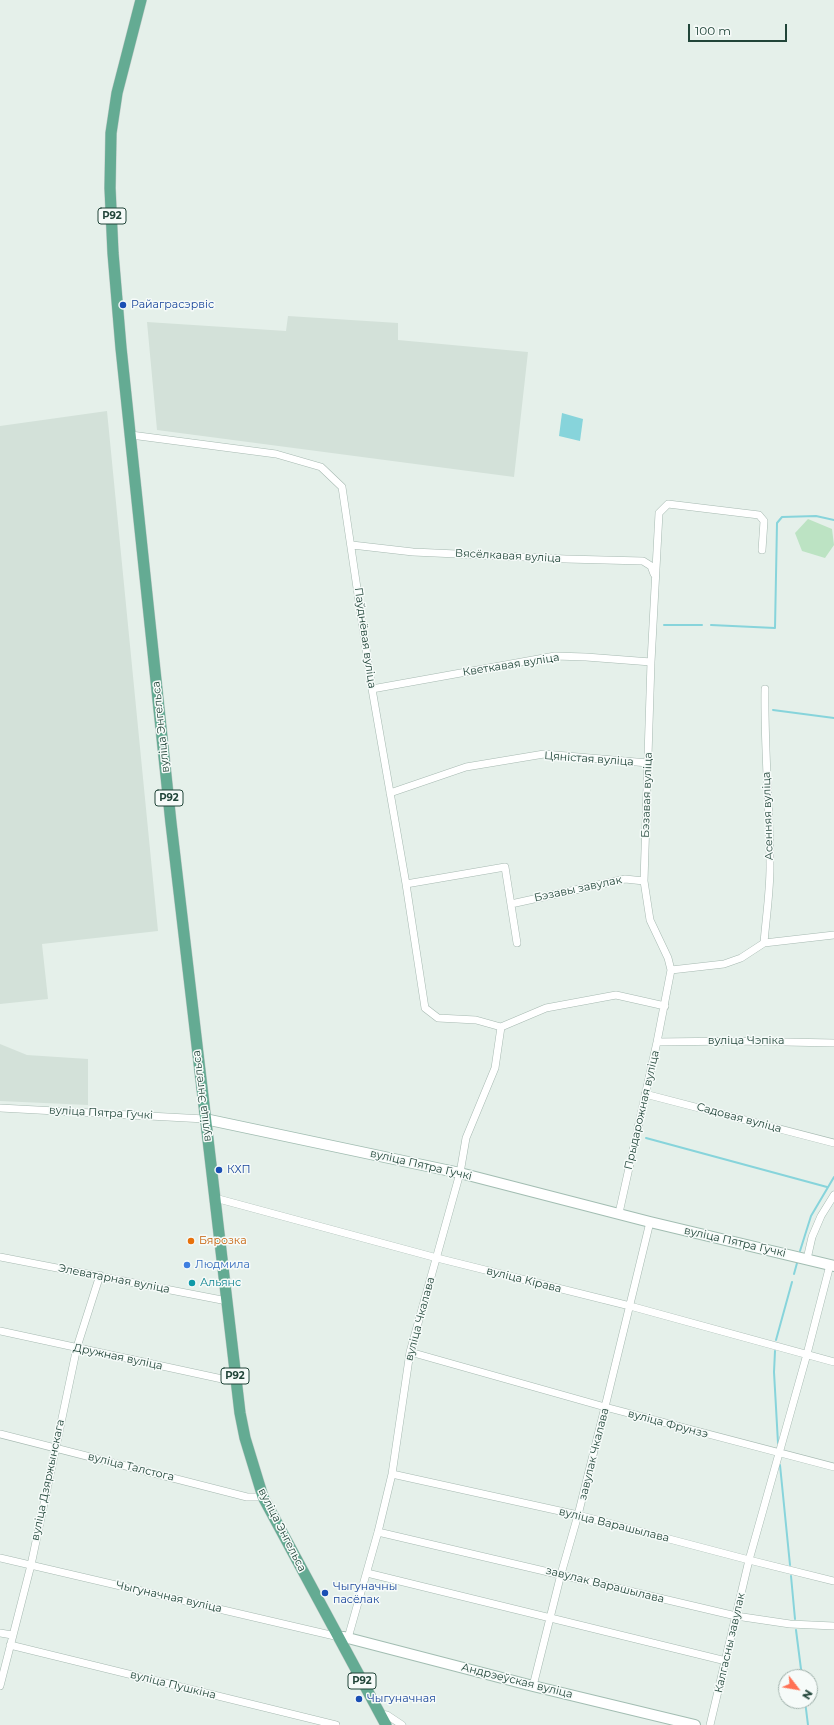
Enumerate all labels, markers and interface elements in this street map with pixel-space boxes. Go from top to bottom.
scale bar [690,16,789,42]
text: 100 m [695,23,731,38]
road number: Р92 [98,208,126,224]
place label: Райаграсэрвіс [131,298,214,312]
marker: Райаграсэрвіс [118,300,128,310]
street label: Вясёлкавая вуліца [455,547,561,565]
street label: Паўднёвая вуліца [351,587,379,689]
street label: Кветкавая вуліца [462,651,560,679]
street label: вуліца Энгельса [150,681,172,773]
street label: Цяністая вуліца [544,749,634,769]
street label: Бэзавая вуліца [639,752,655,838]
street label: Асенняя вуліца [760,772,776,860]
road number: Р92 [155,790,183,806]
street label: Бэзавы завулак [533,873,623,905]
street label: вуліца Чэпіка [708,1034,784,1048]
street label: Прыдарожная вуліца [622,1049,662,1171]
street label: вуліца Энгельса [190,1050,214,1142]
street label: Садовая вуліца [695,1100,783,1136]
street label: вуліца Пятра Гучкі [49,1104,153,1122]
street label: вуліца Пятра Гучкі [369,1147,473,1183]
place label: КХП [227,1163,250,1177]
marker: КХП [214,1165,224,1175]
street label: вуліца Пятра Гучкі [683,1224,787,1260]
place label: Бярозка [199,1234,247,1248]
marker: Бярозка [186,1236,196,1246]
place label: Людмила [195,1258,250,1272]
marker: Людмила [182,1260,192,1270]
street label: Элеватарная вуліца [57,1262,171,1296]
street label: вуліца Кірава [485,1264,563,1296]
place label: Альянс [200,1276,241,1290]
street label: вуліца Чкалава [402,1276,438,1362]
marker: Альянс [187,1278,197,1288]
street label: Дружная вуліца [72,1341,164,1373]
road number: Р92 [221,1368,249,1384]
street label: завулак Чкалава [576,1407,612,1501]
street label: вуліца Фрунзэ [626,1407,710,1441]
street label: вуліца Дзяржынскага [29,1418,67,1542]
street label: вуліца Талстога [86,1450,176,1484]
street label: вуліца Энгельса [255,1486,309,1574]
street label: вуліца Варашылава [557,1505,671,1545]
street label: завулак Варашылава [545,1564,665,1606]
street label: Чыгуначная вуліца [115,1578,223,1616]
place label: Чыгуначны пасёлак [333,1580,397,1606]
marker: Чыгуначны пасёлак [320,1588,330,1598]
street label: Калгасны завулак [712,1592,748,1694]
street label: Андрэеўская вуліца [460,1661,574,1701]
street label: вуліца Пушкіна [129,1668,217,1702]
north arrow [778,1669,818,1709]
road number: Р92 [348,1673,376,1689]
text: N [799,1687,816,1702]
place label: Чыгуначная [367,1692,436,1706]
marker: Чыгуначная [354,1694,364,1704]

